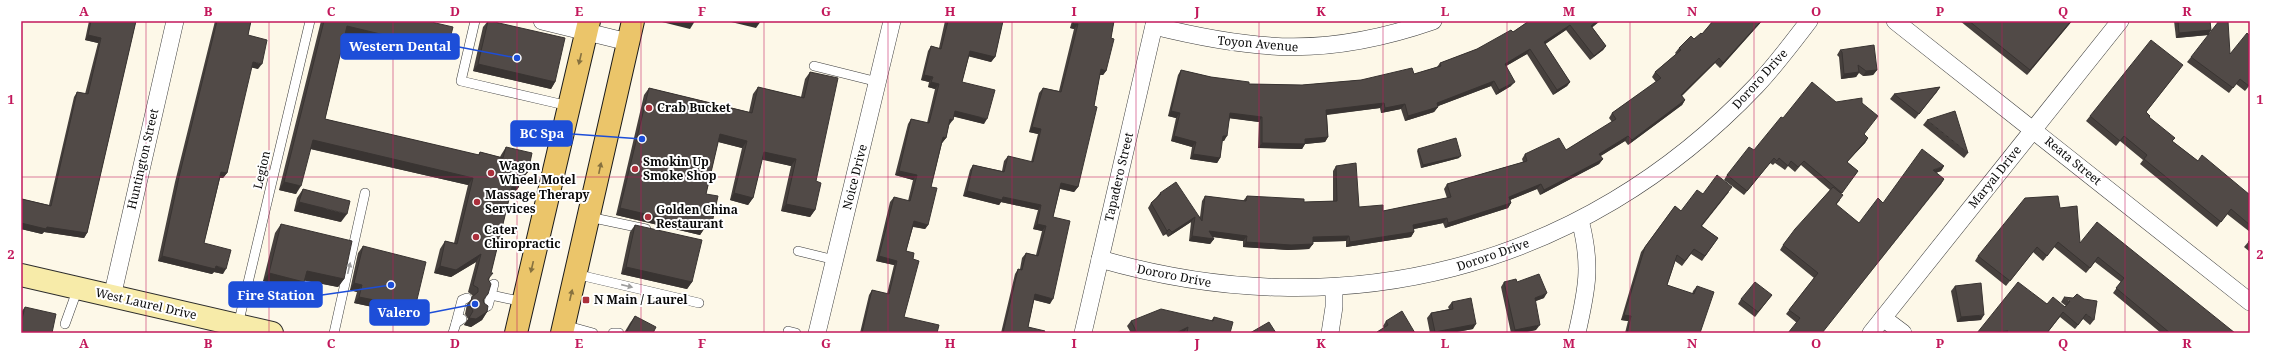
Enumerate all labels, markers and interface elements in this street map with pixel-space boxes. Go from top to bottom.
text: A [79,2,89,20]
text: B [204,2,213,20]
text: C [327,2,336,20]
text: D [450,2,460,20]
text: E [575,2,584,20]
text: F [698,2,706,20]
text: G [821,2,831,20]
text: H [945,2,956,20]
text: I [1071,2,1077,20]
text: J [1193,2,1200,20]
text: K [1316,2,1326,20]
text: L [1441,2,1450,20]
text: M [1563,2,1576,20]
text: N [1687,2,1698,20]
text: O [1811,2,1821,20]
text: P [1936,2,1945,20]
text: Q [2058,2,2068,20]
text: R [2182,2,2192,20]
street label: Toyon Avenue [1217,32,1299,55]
callout: Western Dental [341,34,459,59]
text: Western Dental [349,37,451,55]
street label: Dororo Drive [1728,45,1791,112]
one-way arrow [577,53,583,65]
text: 1 [7,90,15,108]
text: 1 [2256,90,2264,108]
place label: Crab Bucket [657,99,731,116]
marker: Crab Bucket [644,103,654,113]
street label: Huntington Street [123,107,162,211]
callout: BC Spa [511,121,572,146]
text: BC Spa [520,124,564,142]
street label: Tapadero Street [1100,131,1137,223]
street label: Reata Street [2041,132,2105,189]
street label: Noice Drive [838,142,871,211]
street label: Maryal Drive [1964,142,2025,211]
street label: Legion [249,149,274,191]
place label: Smokin Up Smoke Shop [643,153,717,184]
place label: Wagon Wheel Motel [499,157,576,188]
one-way arrow [597,162,603,174]
marker: Smokin Up Smoke Shop [630,164,640,174]
marker: Wagon Wheel Motel [486,168,496,178]
place label: Massage Therapy Services [485,186,590,217]
marker: Massage Therapy Services [472,197,482,207]
place label: Golden China Restaurant [656,201,738,232]
marker: Golden China Restaurant [643,212,653,222]
place label: Cater Chiropractic [484,221,561,252]
marker: Cater Chiropractic [471,232,481,242]
street label: Dororo Drive [1454,234,1531,275]
text: 2 [7,245,15,263]
text: 2 [2256,245,2264,263]
street label: Dororo Drive [1135,260,1213,291]
one-way arrow [346,261,352,274]
one-way arrow [528,261,534,274]
callout: Fire Station [229,282,322,307]
one-way arrow [621,283,633,289]
street label: West Laurel Drive [94,284,198,323]
text: Fire Station [237,286,315,304]
one-way arrow [568,289,574,301]
place label: N Main / Laurel [594,291,688,308]
marker: N Main / Laurel [581,295,591,305]
callout: Valero [370,300,429,325]
text: Valero [378,303,420,321]
text: A [79,334,89,352]
text: B [204,334,213,352]
text: C [327,334,336,352]
text: D [450,334,460,352]
text: E [575,334,584,352]
text: F [698,334,706,352]
text: G [821,334,831,352]
text: H [945,334,956,352]
text: I [1071,334,1077,352]
text: J [1193,334,1200,352]
text: K [1316,334,1326,352]
text: L [1441,334,1450,352]
text: M [1563,334,1576,352]
text: N [1687,334,1698,352]
text: O [1811,334,1821,352]
text: P [1936,334,1945,352]
text: Q [2058,334,2068,352]
text: R [2182,334,2192,352]

